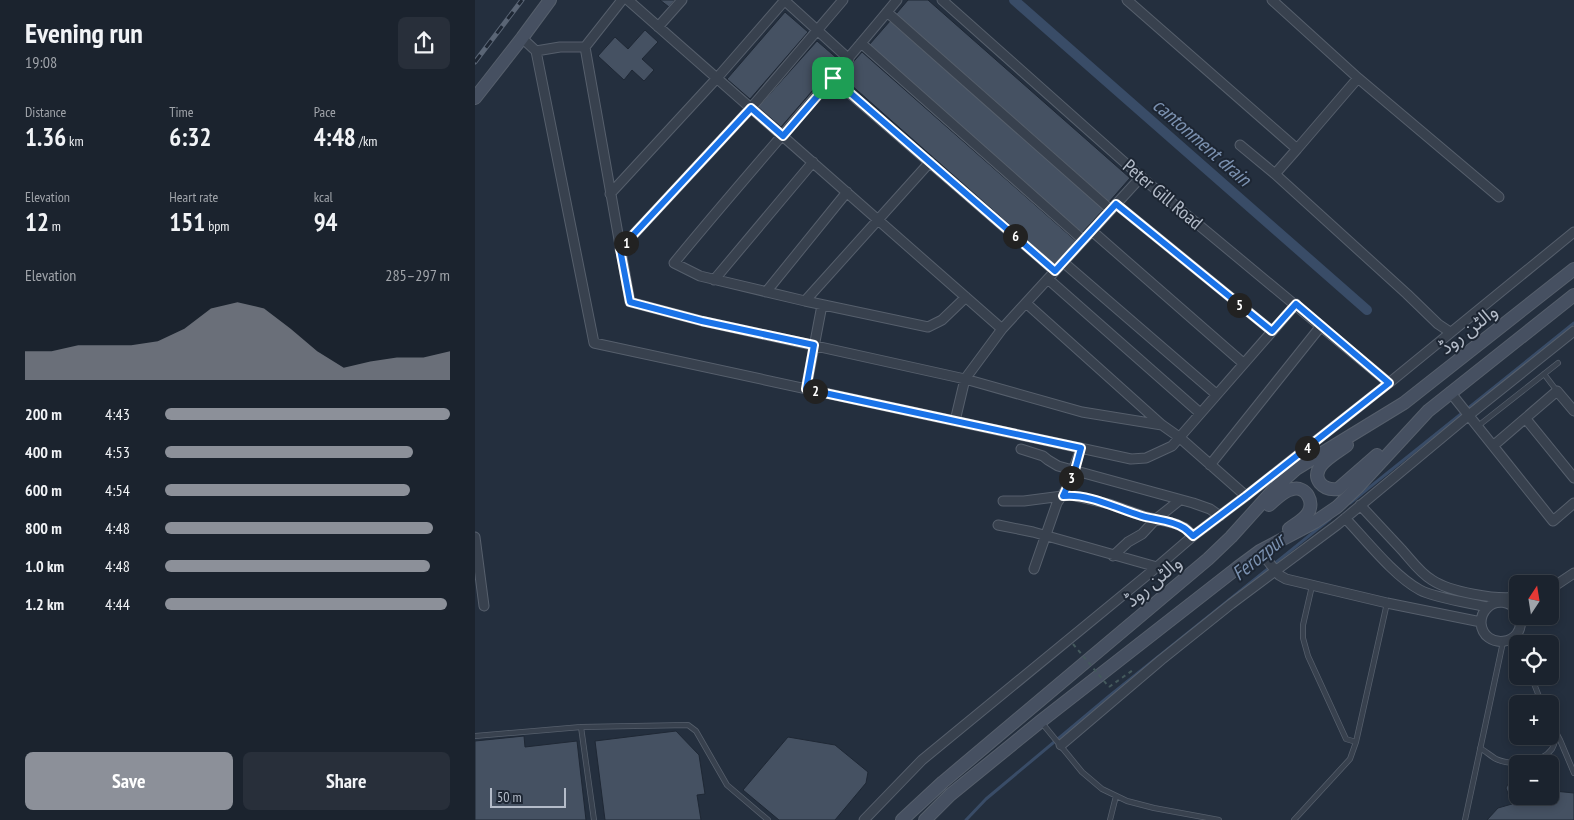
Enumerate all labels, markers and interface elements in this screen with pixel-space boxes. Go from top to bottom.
text: Evening run [25,14,143,51]
button: share [398,17,450,69]
text: 19:08 [25,52,57,72]
pin [812,57,854,99]
icon: arrive [819,64,847,92]
water label: cantonment drain [1148,92,1257,193]
text: Distance [25,103,66,121]
text: Time [169,103,194,121]
text: Pace [314,103,336,121]
text: 1.36 [25,121,66,153]
text: 6:32 [169,121,211,153]
text: 4:48 [314,121,356,153]
text: km [66,132,84,150]
text: /km [356,132,377,150]
street label: Peter Gill Road [1118,154,1208,234]
text: Elevation [25,188,70,206]
text: Heart rate [169,188,218,206]
text: kcal [314,188,333,206]
text: 12 [25,206,49,238]
text: 151 [169,206,205,238]
text: 94 [314,206,338,238]
text: m [49,217,61,235]
text: bpm [205,217,229,235]
pin: 6 [1003,224,1027,248]
text: 6 [1012,227,1019,245]
pin: 1 [613,230,639,256]
text: 1 [623,234,630,252]
text: Elevation [25,265,76,285]
text: 285–297 m [385,265,450,285]
pin: 5 [1227,292,1251,318]
text: 5 [1236,296,1243,314]
street label: والٹن روڈ [1434,299,1502,359]
pin: 2 [803,378,827,404]
text: 2 [812,382,819,400]
text: 200 m [25,404,62,424]
text: 4:43 [105,404,130,424]
pin: 4 [1295,436,1319,460]
text: 4 [1304,439,1311,457]
text: 400 m [25,442,62,462]
text: 4:53 [105,442,130,462]
pin: 3 [1059,466,1083,490]
text: 3 [1068,469,1075,487]
text: 600 m [25,480,62,500]
text: 4:54 [105,480,130,500]
text: 800 m [25,518,62,538]
text: 4:48 [105,518,130,538]
water label: Ferozpur [1226,526,1292,586]
street label: والٹن روڈ [1119,550,1187,612]
text: 1.0 km [25,556,64,576]
text: 4:48 [105,556,130,576]
north arrow [1509,575,1559,625]
map controls [1509,575,1559,805]
text: 1.2 km [25,594,64,614]
text: 4:44 [105,594,130,614]
button: locate [1509,635,1559,685]
button: + [1509,695,1559,745]
button: Save [25,752,233,810]
button: Share [243,752,450,810]
button: − [1509,755,1559,805]
scale bar [490,785,566,808]
text: 50 m [497,788,522,806]

